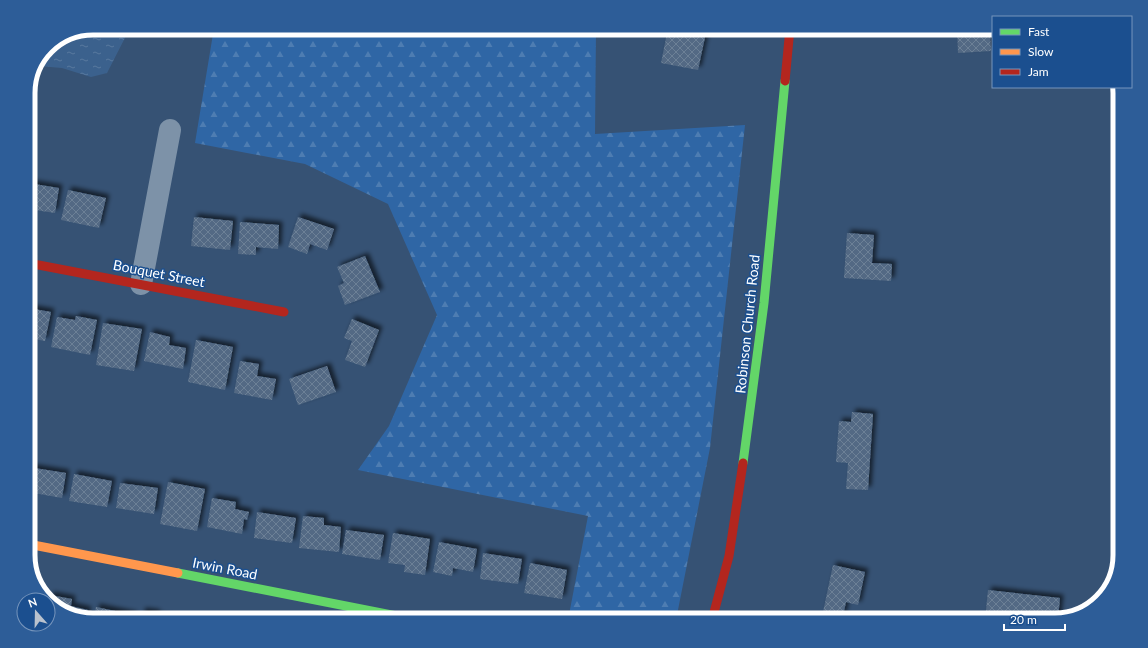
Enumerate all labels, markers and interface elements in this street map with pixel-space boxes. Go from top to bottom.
legend [992,16,1132,88]
text: Fast [1028,24,1050,39]
text: Slow [1028,44,1054,59]
text: Jam [1028,64,1049,79]
street label: Robinson Church Road [731,254,763,394]
street label: Bouquet Street [112,256,206,290]
street label: Irwin Road [191,553,259,583]
north arrow [16,592,56,632]
text: N [26,595,39,610]
scale bar [1004,606,1065,632]
text: 20 m [1010,612,1037,627]

